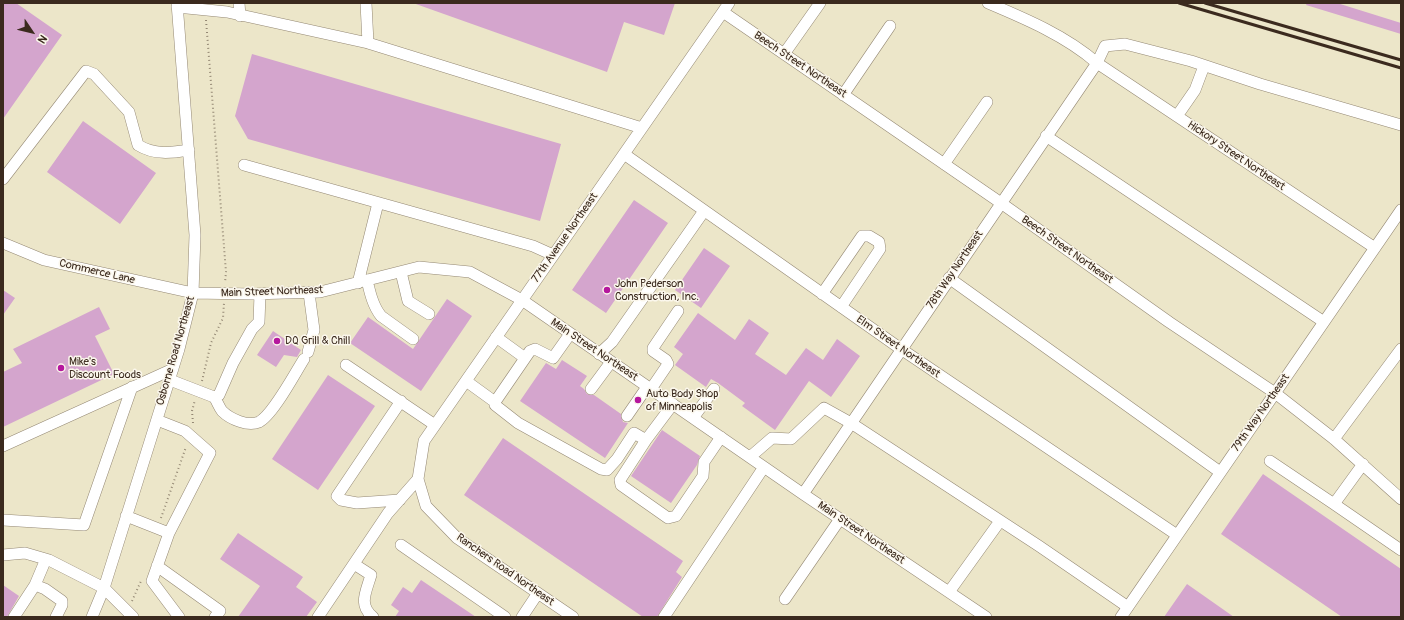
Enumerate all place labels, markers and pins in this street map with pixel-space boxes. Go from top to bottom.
place label: John Pederson Construction, Inc. [615,277,699,303]
marker: John Pederson Construction, Inc. [602,285,612,295]
place label: DQ Grill & Chill [285,334,350,348]
marker: DQ Grill & Chill [272,336,282,346]
place label: Mike's Discount Foods [69,355,141,381]
marker: Mike's Discount Foods [56,363,66,373]
place label: Auto Body Shop of Minneapolis [646,387,718,413]
marker: Auto Body Shop of Minneapolis [633,395,643,405]

